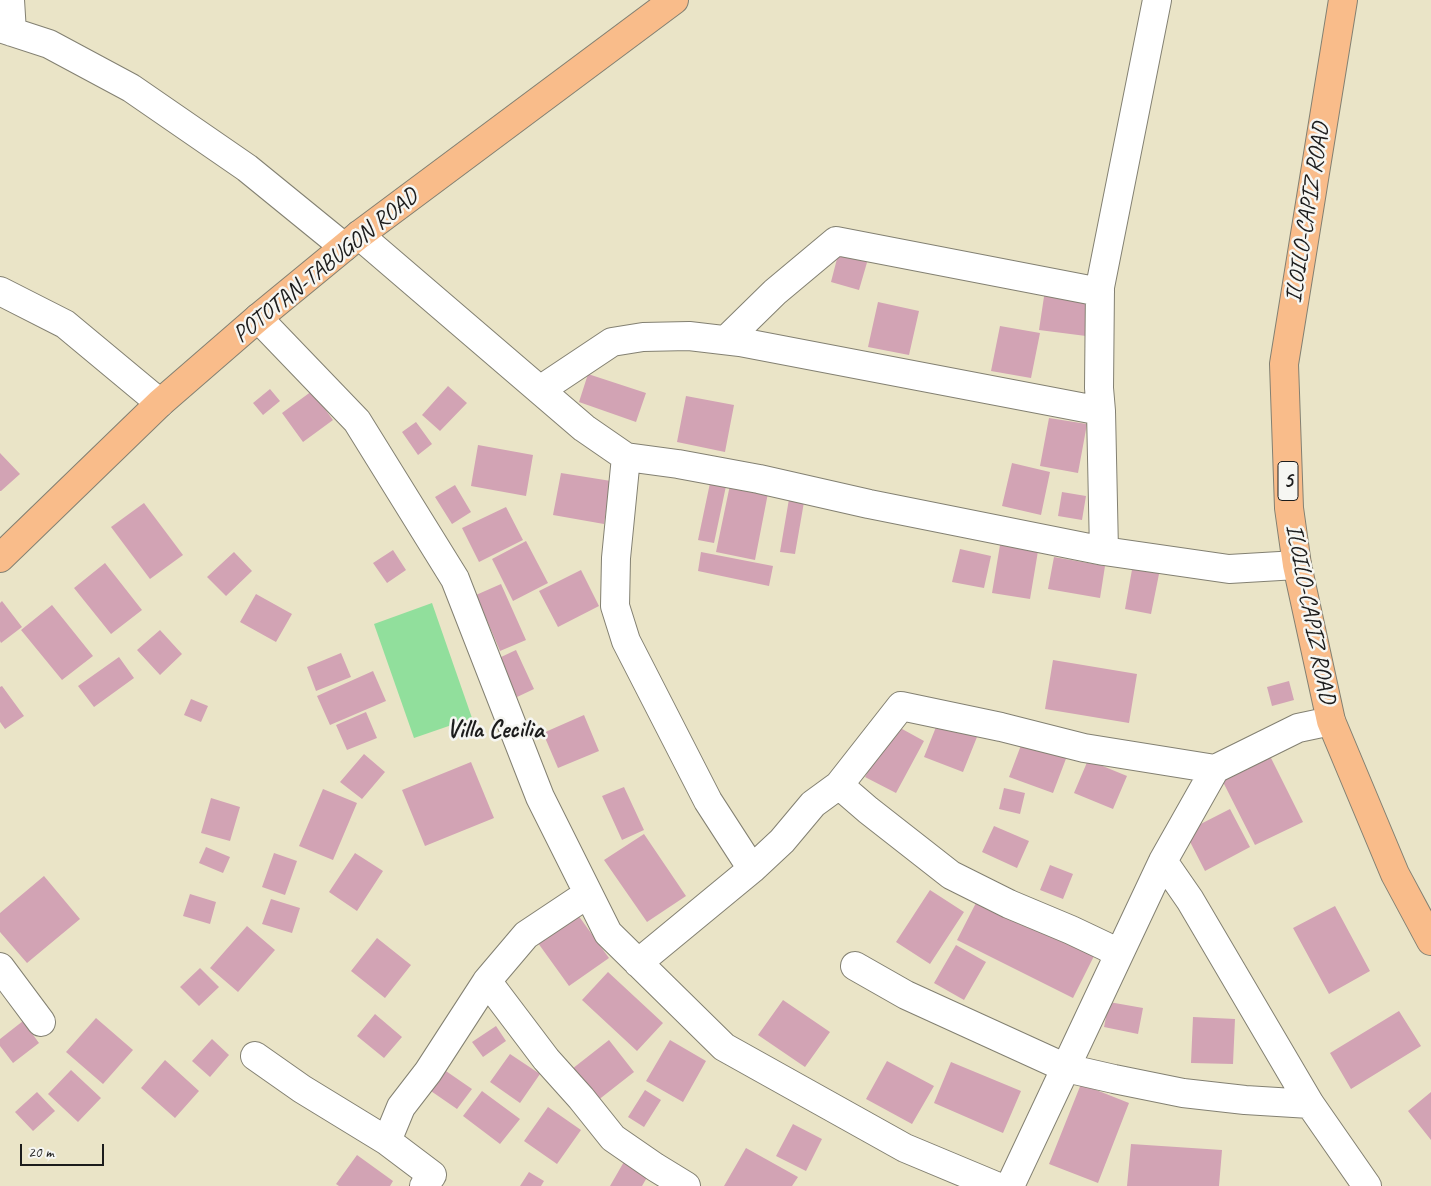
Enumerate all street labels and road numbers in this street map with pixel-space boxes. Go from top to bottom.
street label: ILOILO-CAPIZ ROAD [1280,121,1336,305]
street label: POTOTAN-TABUGON ROAD [228,182,424,350]
road number: 5 [1278,462,1298,501]
street label: ILOILO-CAPIZ ROAD [1279,522,1341,706]

